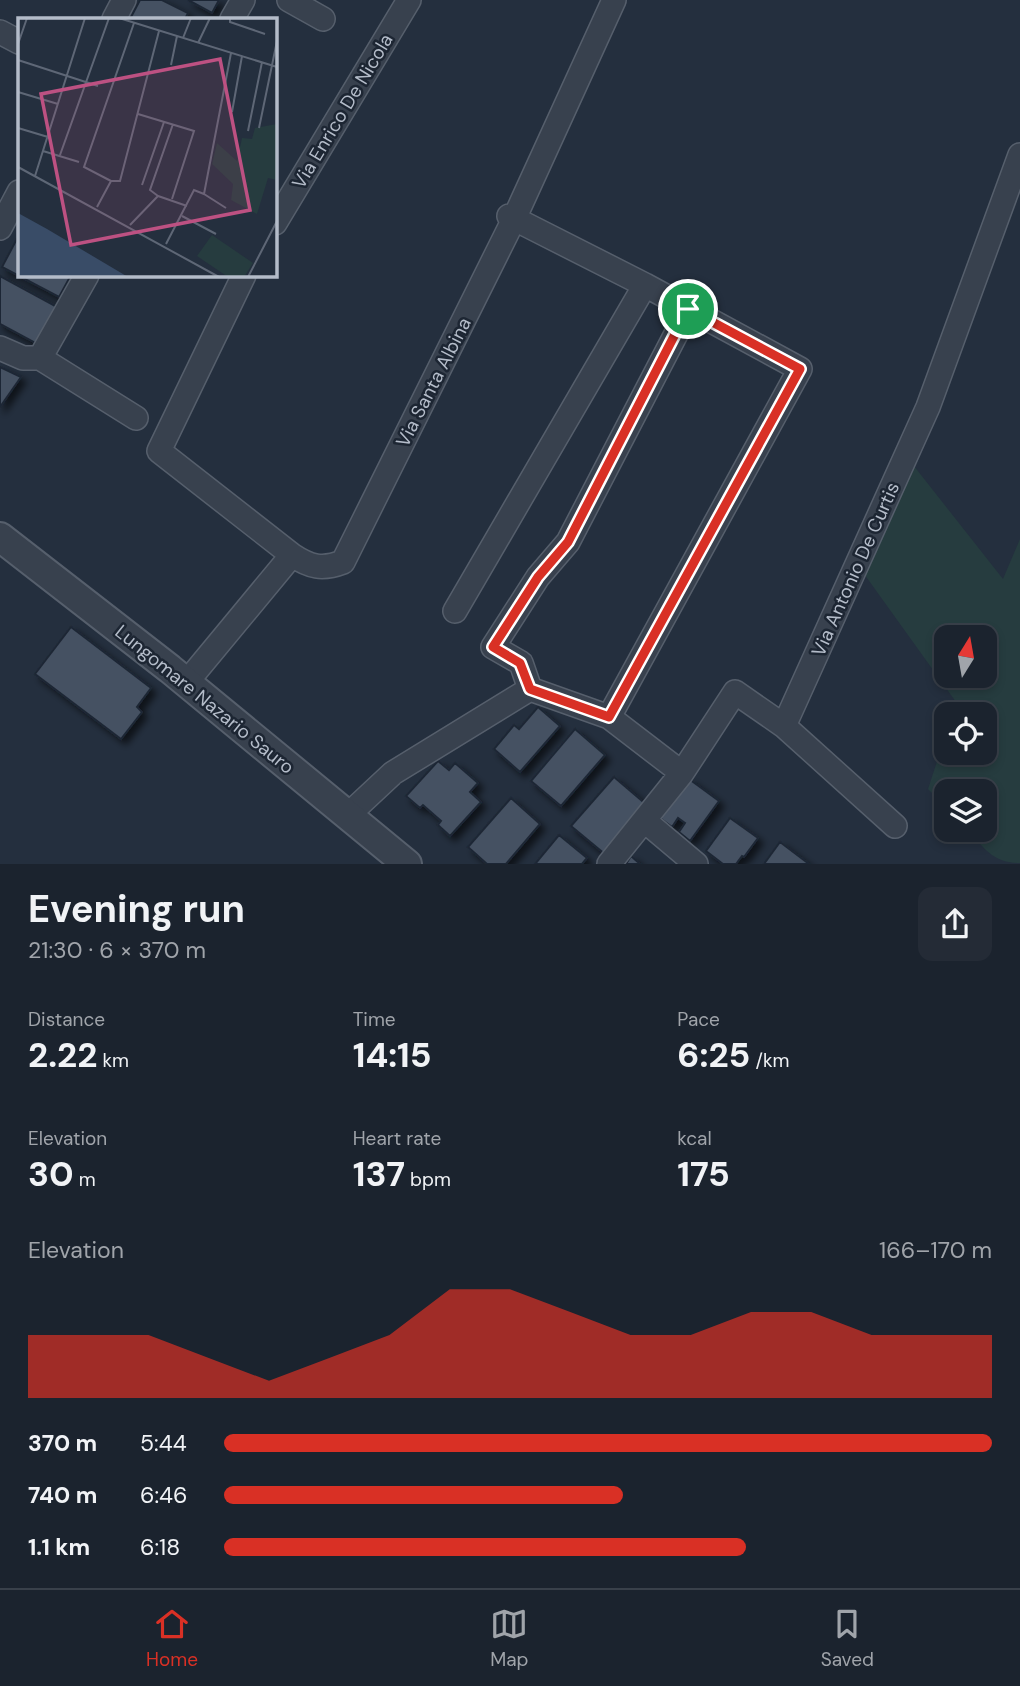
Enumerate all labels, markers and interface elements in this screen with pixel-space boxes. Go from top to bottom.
inset map [18,18,276,276]
street label: Via Enrico De Nicola [286,29,399,193]
pin [658,279,718,339]
icon: arrive [669,290,707,328]
street label: Via Santa Albina [390,313,477,451]
street label: Via Antonio De Curtis [806,478,905,660]
street label: Lungomare Nazario Sauro [110,619,299,779]
north arrow [934,625,998,688]
map controls [934,625,997,842]
button: locate [934,702,997,765]
button: layers [934,779,997,842]
text: Evening run [28,884,245,934]
button: share [918,887,992,961]
text: 21:30 · 6 × 370 m [28,935,206,965]
text: Distance [28,1007,105,1032]
text: Time [353,1007,396,1032]
text: Pace [677,1007,720,1032]
text: 2.22 [28,1032,97,1078]
text: 14:15 [353,1032,432,1078]
text: 6:25 [677,1032,750,1078]
text: km [97,1048,129,1073]
text: /km [750,1048,789,1073]
text: Elevation [28,1126,107,1151]
text: Heart rate [353,1126,441,1151]
text: kcal [677,1126,712,1151]
text: 30 [28,1151,74,1197]
text: 137 [353,1151,405,1197]
text: 175 [677,1151,730,1197]
text: m [74,1167,96,1192]
text: bpm [405,1167,451,1192]
text: Elevation [28,1235,124,1265]
text: 166–170 m [879,1235,992,1265]
text: 370 m [28,1428,97,1458]
text: 5:44 [140,1428,187,1458]
text: 740 m [28,1480,97,1510]
text: 6:46 [140,1480,188,1510]
text: 1.1 km [28,1532,90,1562]
text: 6:18 [140,1532,180,1562]
tab: Home [146,1605,198,1672]
tab: Map [490,1605,528,1672]
tab: Saved [821,1605,874,1672]

